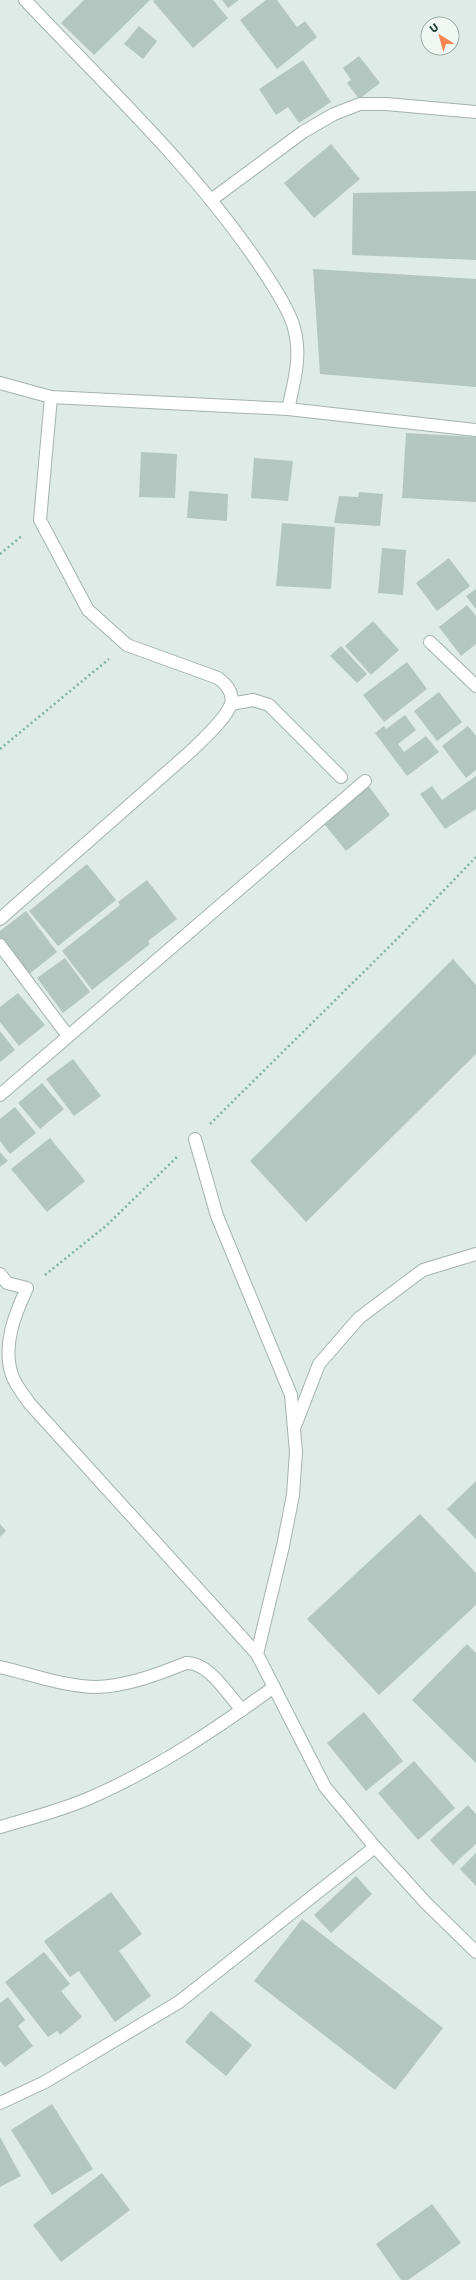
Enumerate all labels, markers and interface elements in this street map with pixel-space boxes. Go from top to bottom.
north arrow [420,16,460,56]
text: U [426,19,442,37]

